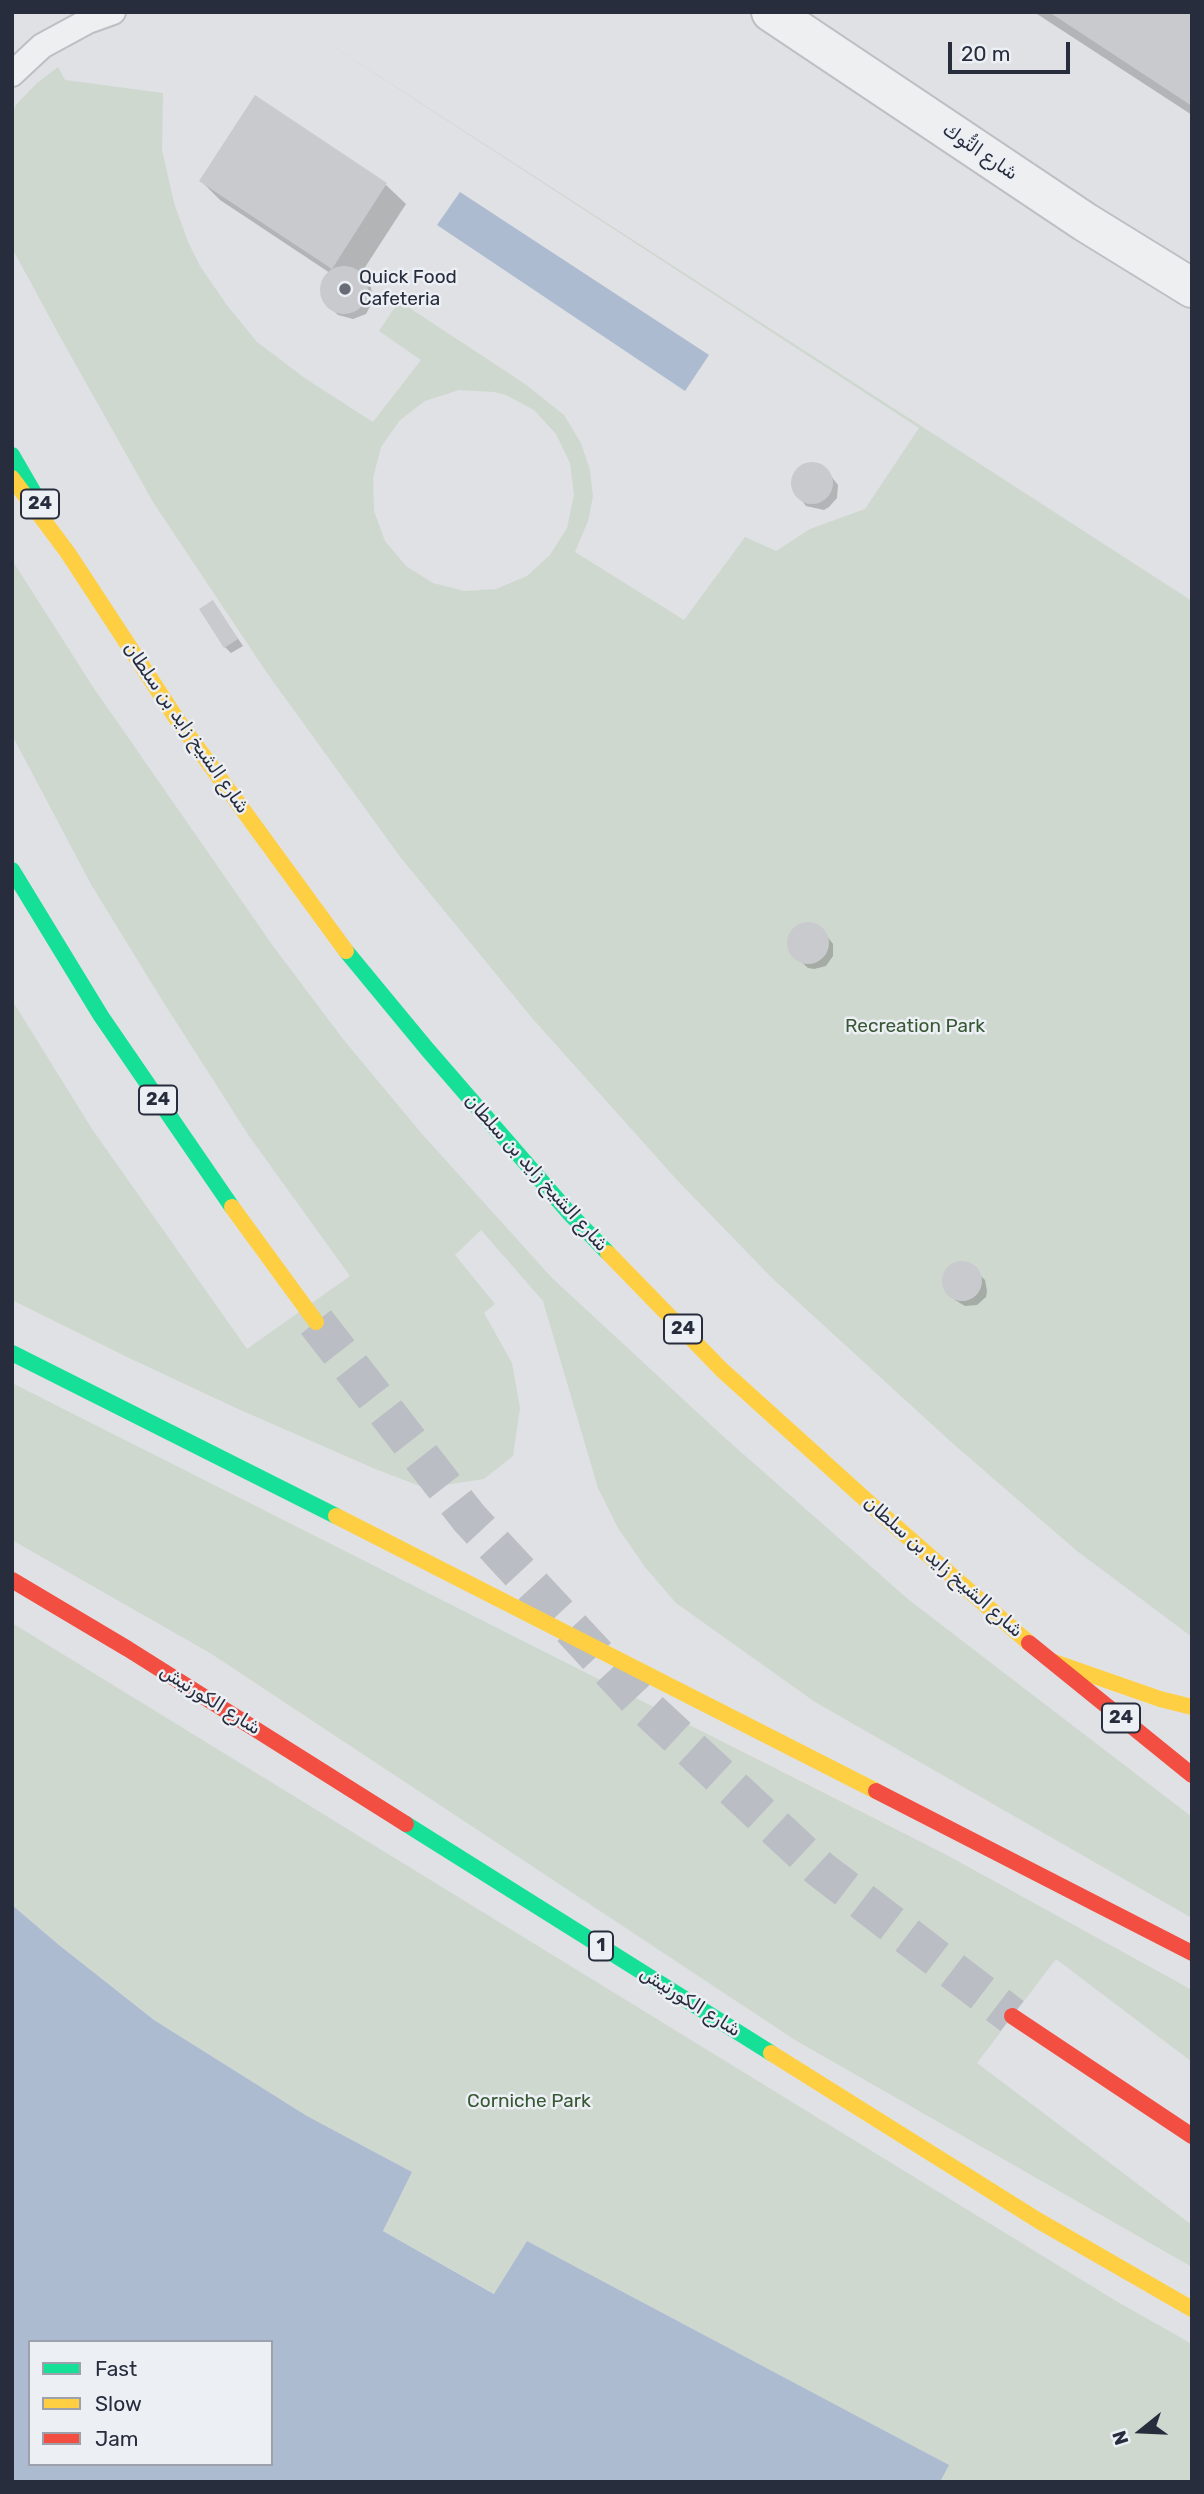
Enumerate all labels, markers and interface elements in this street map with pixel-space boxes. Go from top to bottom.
scale bar [952,28,1074,72]
text: 20 m [961,41,1010,66]
street label: شارع التُّوك [938,119,1022,185]
place label: Quick Food Cafeteria [359,267,457,311]
marker: Quick Food Cafeteria [337,281,353,297]
road number: 24 [21,490,59,518]
street label: شارع الشيخ زايد بن سلطان [118,638,254,818]
park label: Recreation Park [845,1016,985,1038]
road number: 24 [139,1086,177,1114]
street label: شارع الشيخ زايد بن سلطان [459,1090,613,1256]
road number: 24 [664,1314,702,1344]
street label: شارع الشيخ زايد بن سلطان [859,1491,1027,1643]
street label: شارع الكورنيش [155,1660,265,1740]
road number: 24 [1102,1703,1140,1732]
road number: 1 [589,1932,613,1960]
street label: شارع الكورنيش [635,1962,745,2042]
park label: Corniche Park [467,2091,591,2113]
legend [28,2340,273,2466]
text: Fast [95,2356,137,2381]
text: Slow [95,2391,142,2416]
north arrow [1106,2396,1176,2466]
text: Jam [95,2426,139,2451]
text: N [1108,2428,1134,2448]

